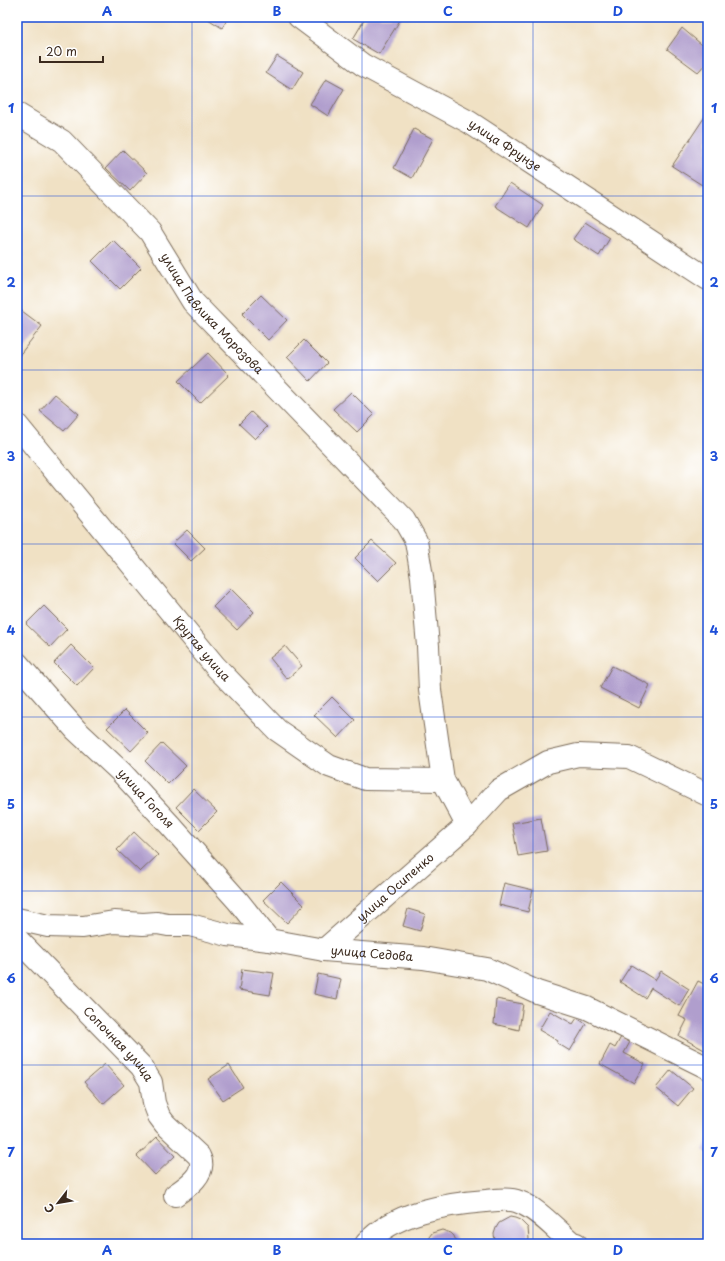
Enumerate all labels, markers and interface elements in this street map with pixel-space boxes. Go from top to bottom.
text: A [102,1,112,20]
text: B [273,1,282,20]
text: C [443,1,453,20]
text: D [613,1,623,20]
scale bar [40,38,103,64]
text: 20 m [46,42,77,60]
text: 1 [8,98,14,117]
text: 1 [711,98,717,117]
street label: улица Фрунзе [465,114,545,175]
street label: улица Павлика Морозова [157,249,269,378]
text: 2 [6,272,16,291]
text: 2 [709,272,719,291]
text: 3 [7,446,16,465]
text: 3 [710,446,719,465]
street label: Крутая улица [169,611,235,685]
text: 4 [7,620,16,639]
text: 4 [710,620,719,639]
street label: улица Гоголя [114,764,179,832]
text: 5 [7,794,15,813]
text: 5 [710,794,718,813]
street label: улица Осипенко [352,848,438,925]
street label: улица Седова [330,941,414,965]
text: 6 [6,968,16,987]
text: 6 [709,968,719,987]
street label: Сопочная улица [79,1002,159,1085]
text: 7 [7,1142,15,1161]
text: 7 [710,1142,718,1161]
north arrow [38,1183,78,1223]
text: С [40,1200,58,1216]
text: A [102,1240,112,1259]
text: B [273,1240,282,1259]
text: C [443,1240,453,1259]
text: D [613,1240,623,1259]

